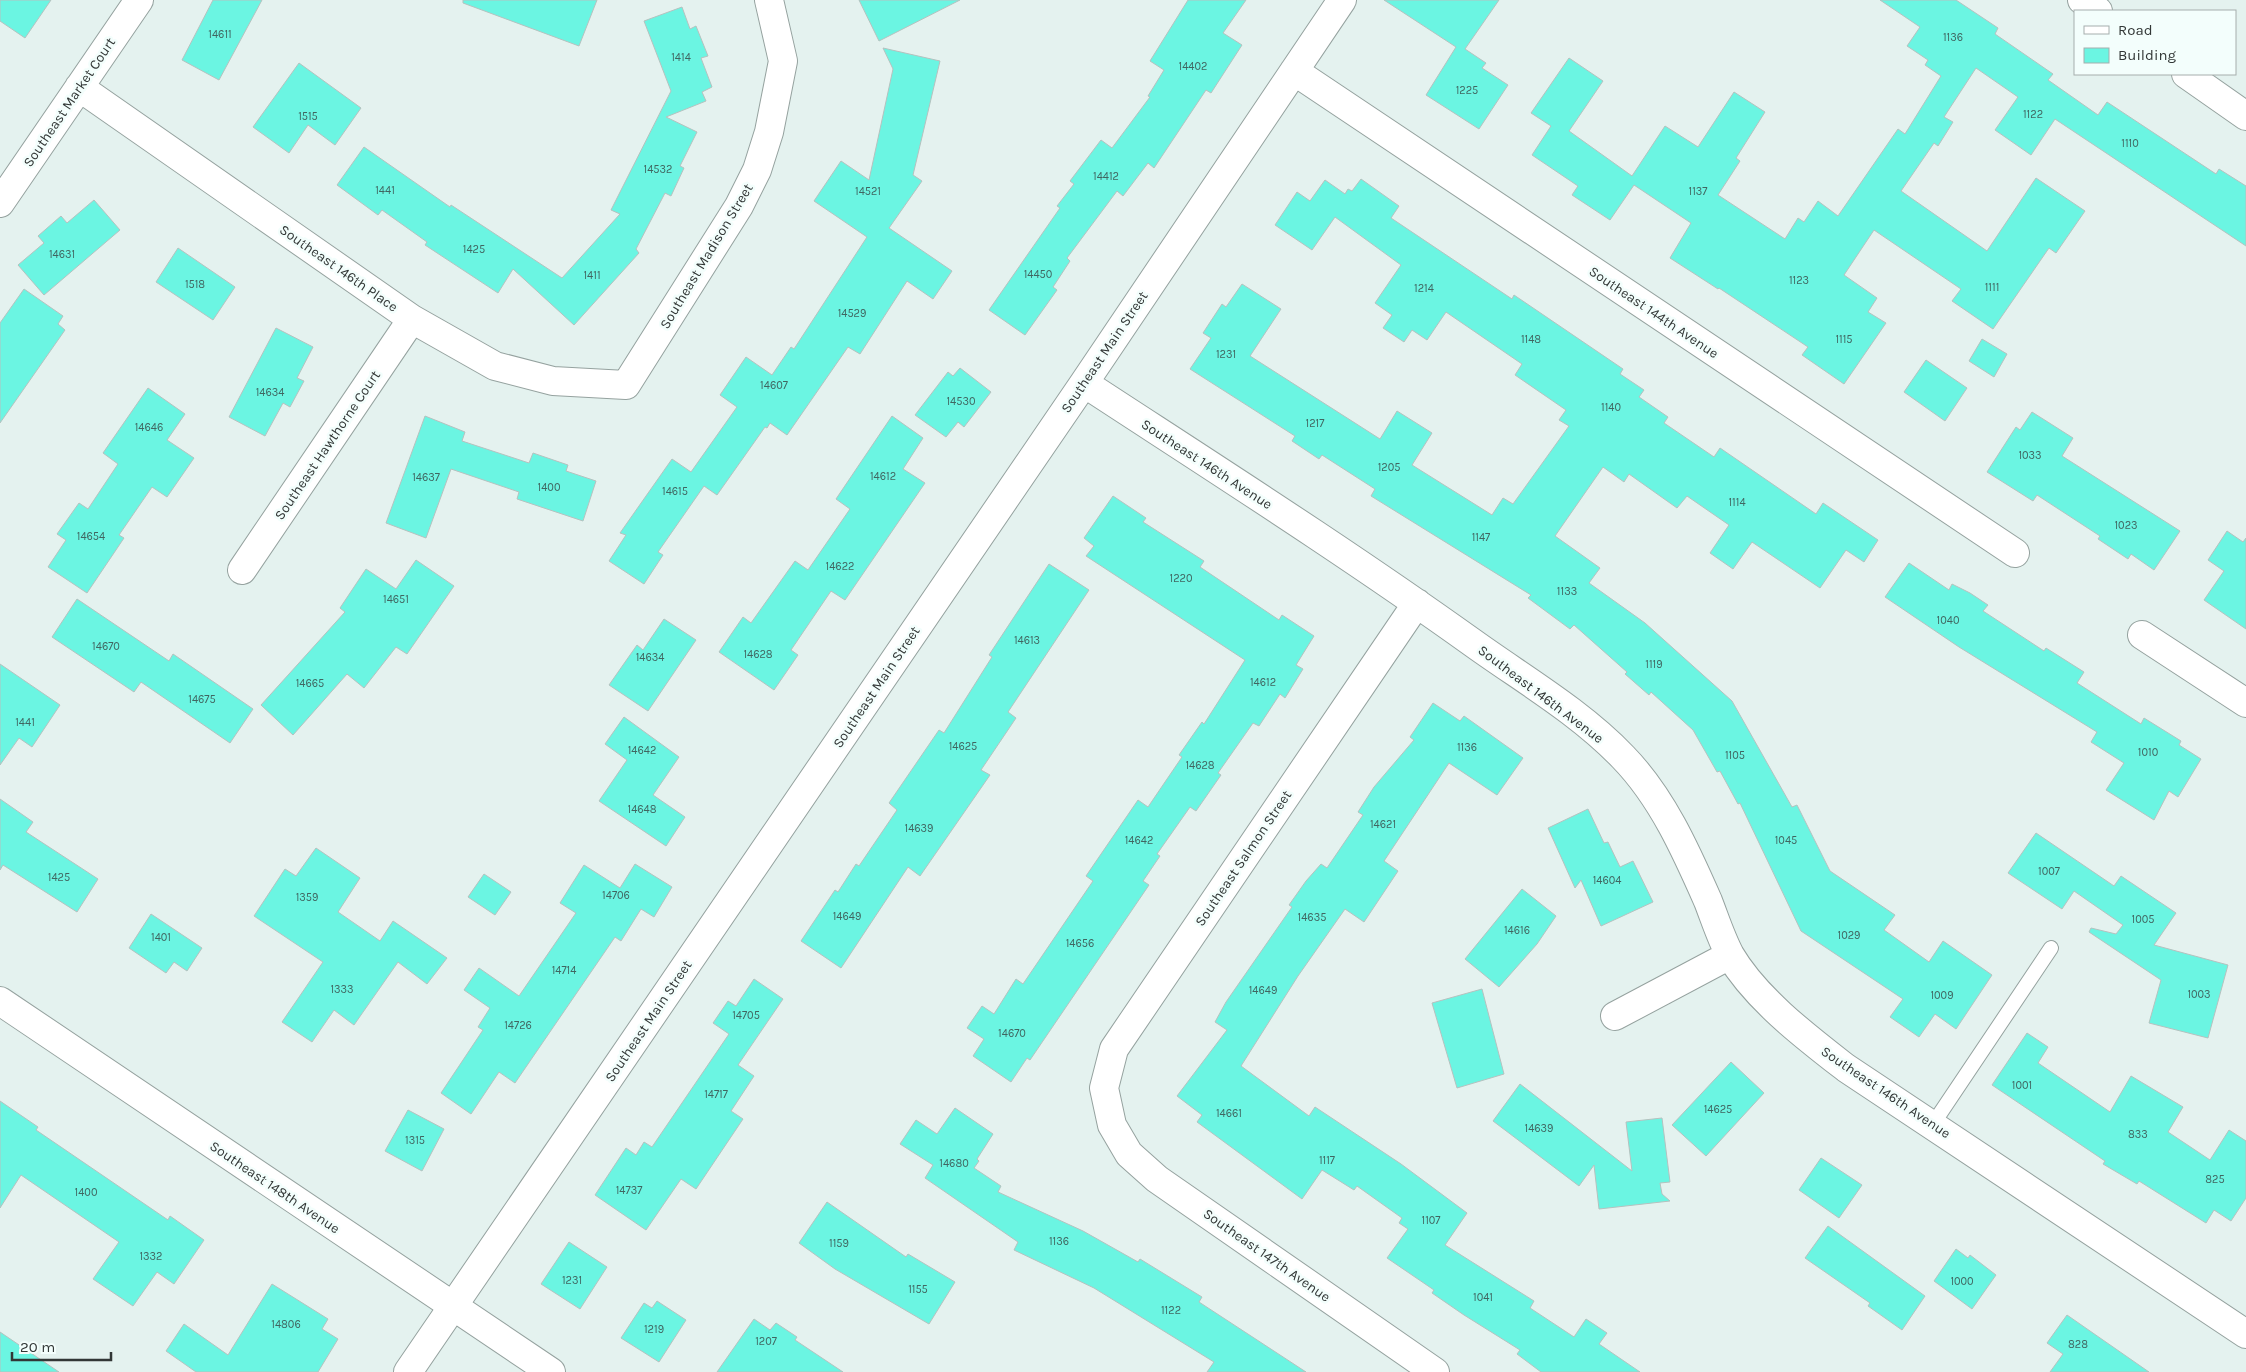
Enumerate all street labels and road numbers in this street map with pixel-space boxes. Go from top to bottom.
street label: Southeast Market Court [20,34,119,170]
street label: Southeast Madison Street [656,181,757,332]
street label: Southeast 146th Place [276,221,401,316]
street label: Southeast 144th Avenue [1586,263,1722,362]
street label: Southeast Main Street [1057,288,1151,416]
street label: Southeast Hawthorne Court [271,367,384,523]
street label: Southeast 146th Avenue [1138,416,1275,513]
street label: Southeast Main Street [829,623,923,751]
street label: Southeast 146th Avenue [1475,642,1607,747]
street label: Southeast Salmon Street [1192,787,1295,929]
street label: Southeast Main Street [601,957,695,1085]
street label: Southeast 146th Avenue [1818,1043,1954,1142]
street label: Southeast 148th Avenue [206,1138,343,1237]
street label: Southeast 147th Avenue [1200,1205,1334,1306]

